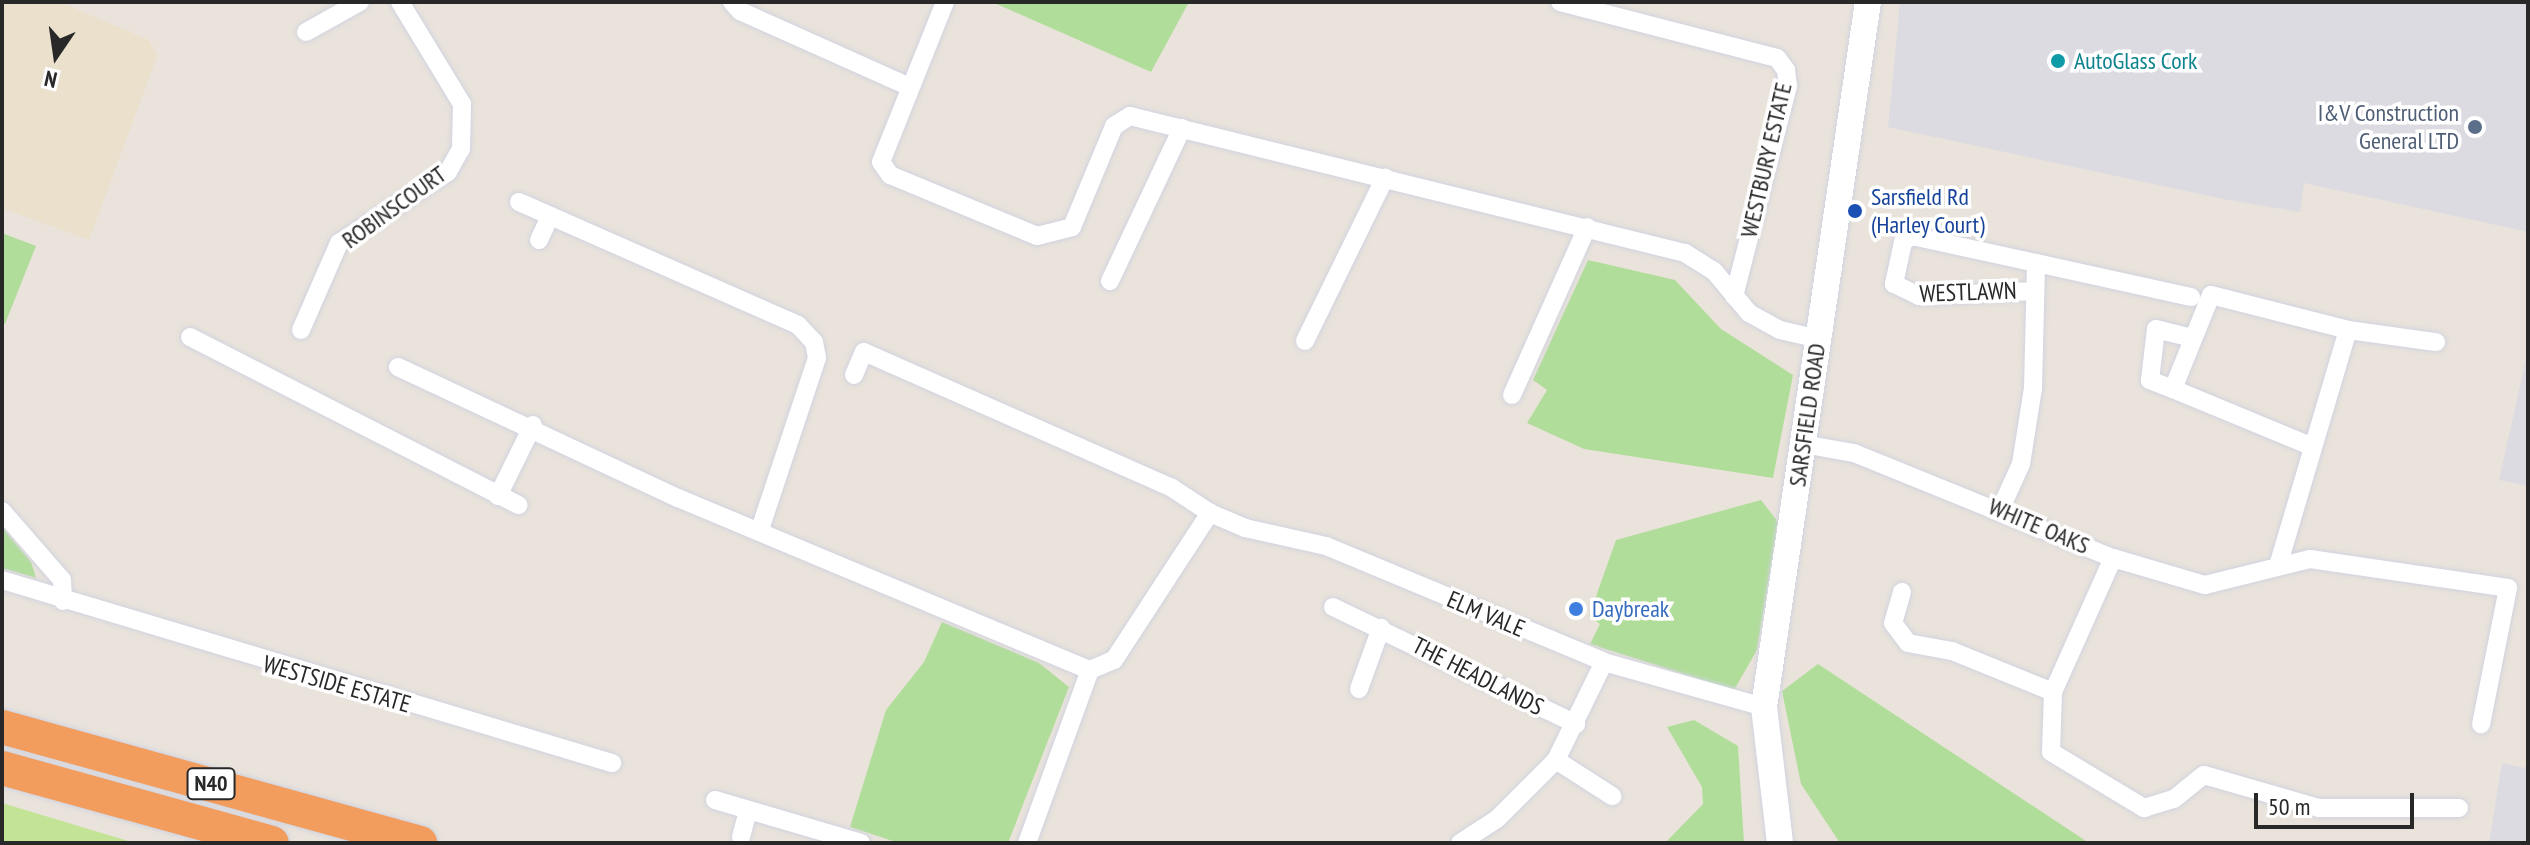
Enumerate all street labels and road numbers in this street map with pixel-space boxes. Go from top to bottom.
street label: WESTBURY ESTATE [1734,79,1798,241]
street label: ROBINSCOURT [336,160,452,254]
street label: WESTLAWN [1919,276,2017,308]
street label: SARSFIELD ROAD [1783,342,1831,488]
street label: WHITE OAKS [1984,492,2094,560]
street label: ELM VALE [1442,585,1530,643]
street label: THE HEADLANDS [1408,631,1548,721]
street label: WESTSIDE ESTATE [260,649,414,719]
road number: N40 [185,766,237,802]

